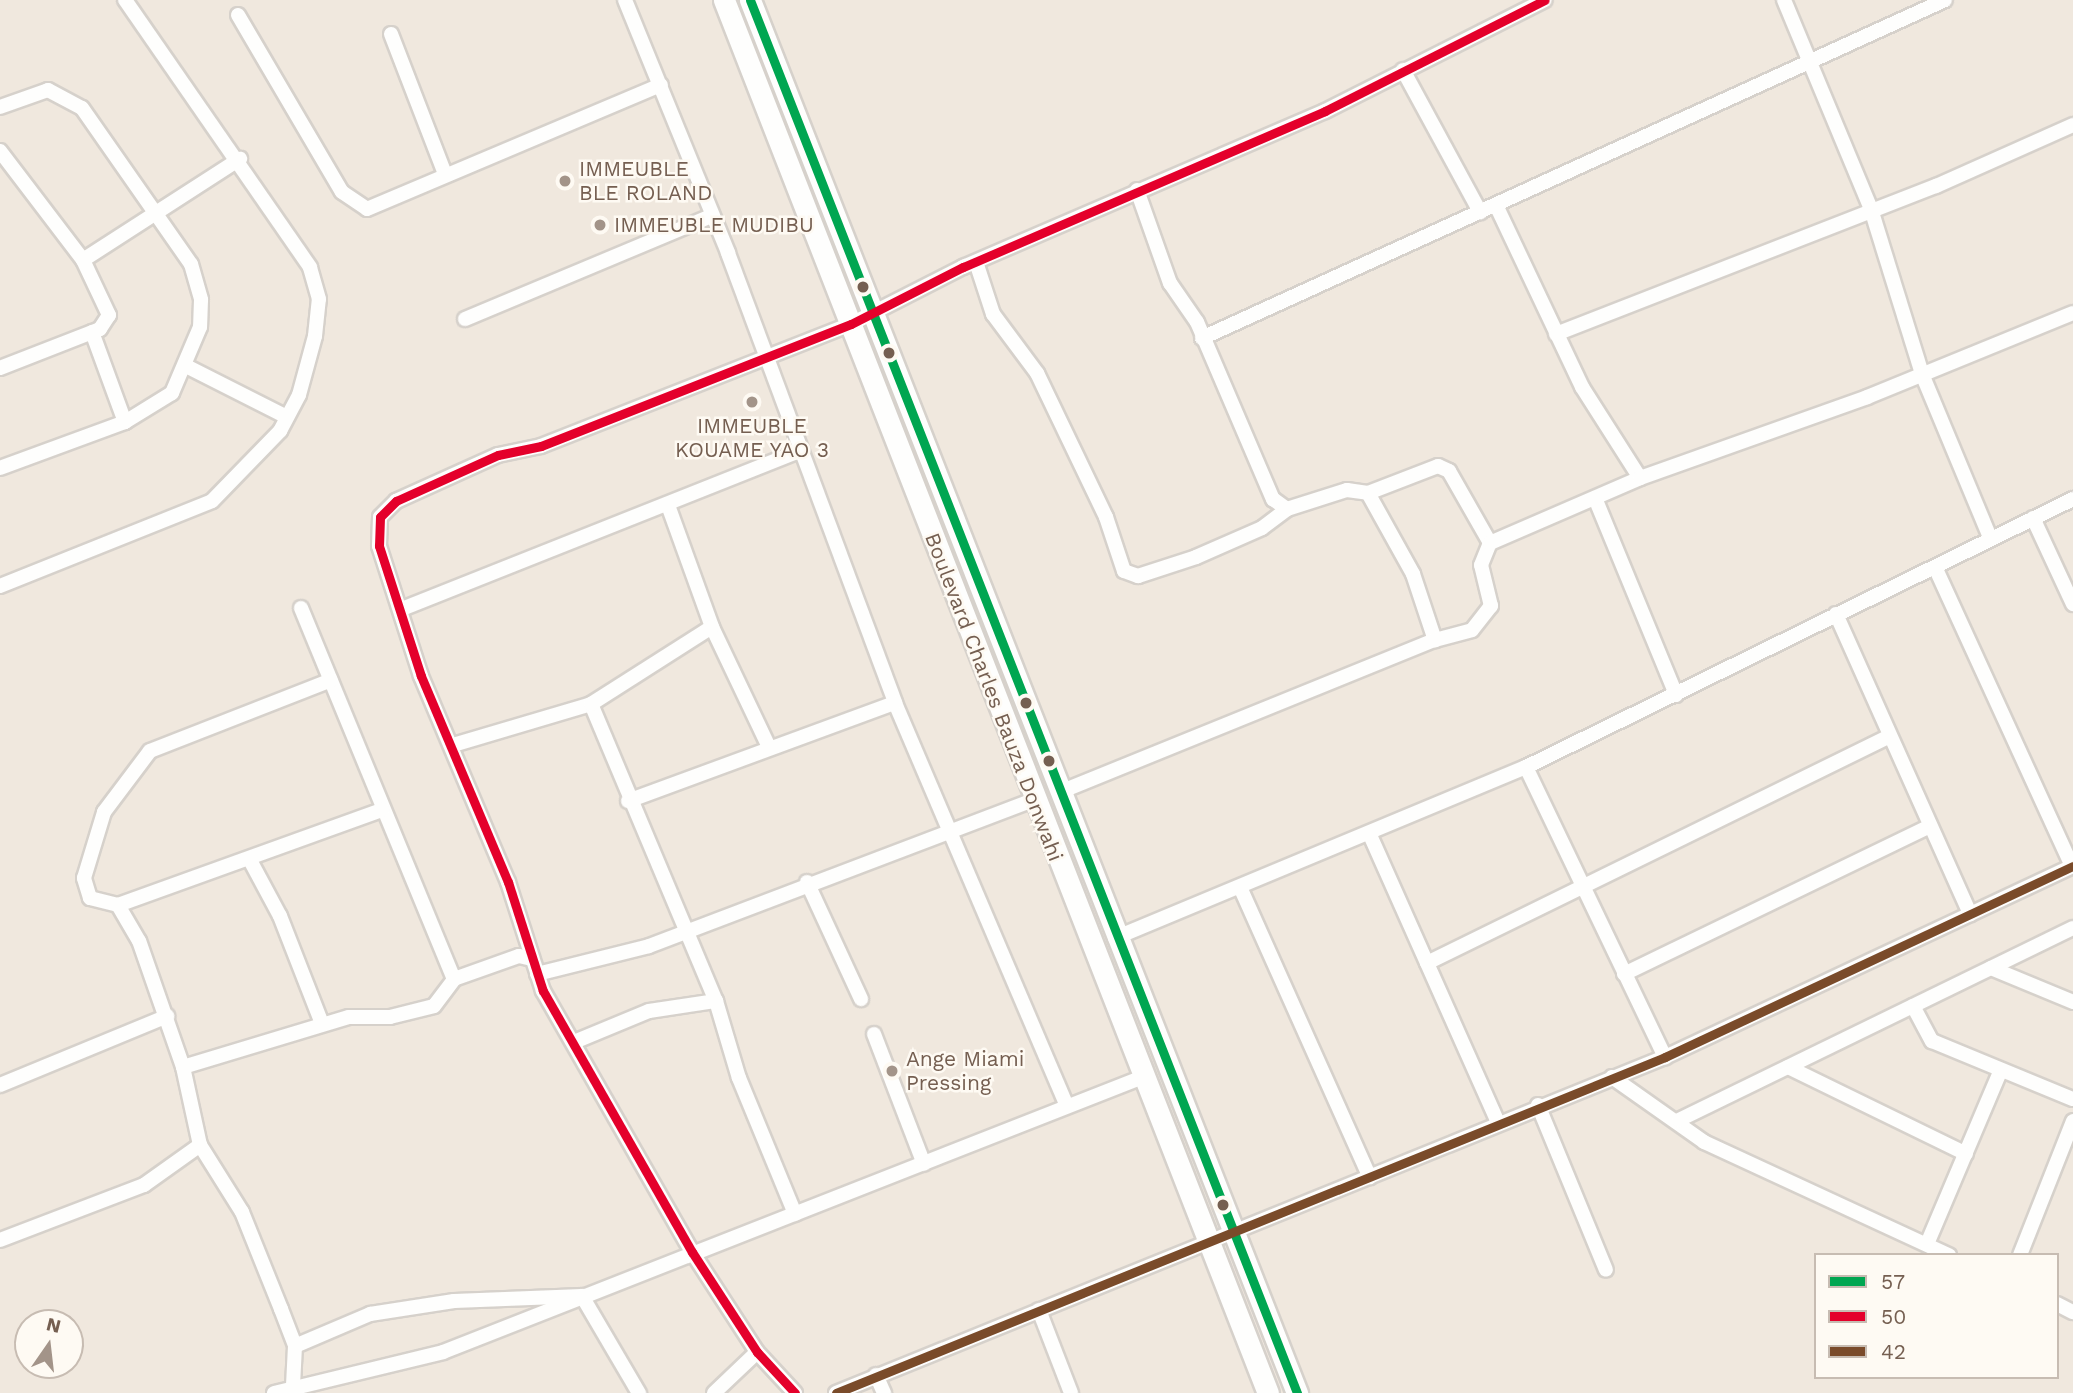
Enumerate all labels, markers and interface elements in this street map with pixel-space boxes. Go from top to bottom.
place label: IMMEUBLE BLE ROLAND [579,156,712,206]
marker: IMMEUBLE BLE ROLAND [557,173,573,189]
place label: IMMEUBLE MUDIBU [614,212,814,238]
marker: IMMEUBLE MUDIBU [592,217,608,233]
unlabelled marker [856,280,870,294]
unlabelled marker [882,346,896,360]
marker: IMMEUBLE KOUAME YAO 3 [744,394,760,410]
place label: IMMEUBLE KOUAME YAO 3 [675,413,829,463]
street label: Boulevard Charles Bauza Donwahi [919,529,1069,865]
unlabelled marker [1019,696,1033,710]
unlabelled marker [1042,754,1056,768]
place label: Ange Miami Pressing [906,1046,1024,1096]
marker: Ange Miami Pressing [884,1063,900,1079]
unlabelled marker [1216,1198,1230,1212]
legend [1814,1253,2059,1379]
text: 57 [1881,1269,1905,1294]
text: 50 [1881,1304,1906,1329]
north arrow [14,1309,84,1379]
text: N [44,1312,63,1338]
text: 42 [1881,1339,1906,1364]

